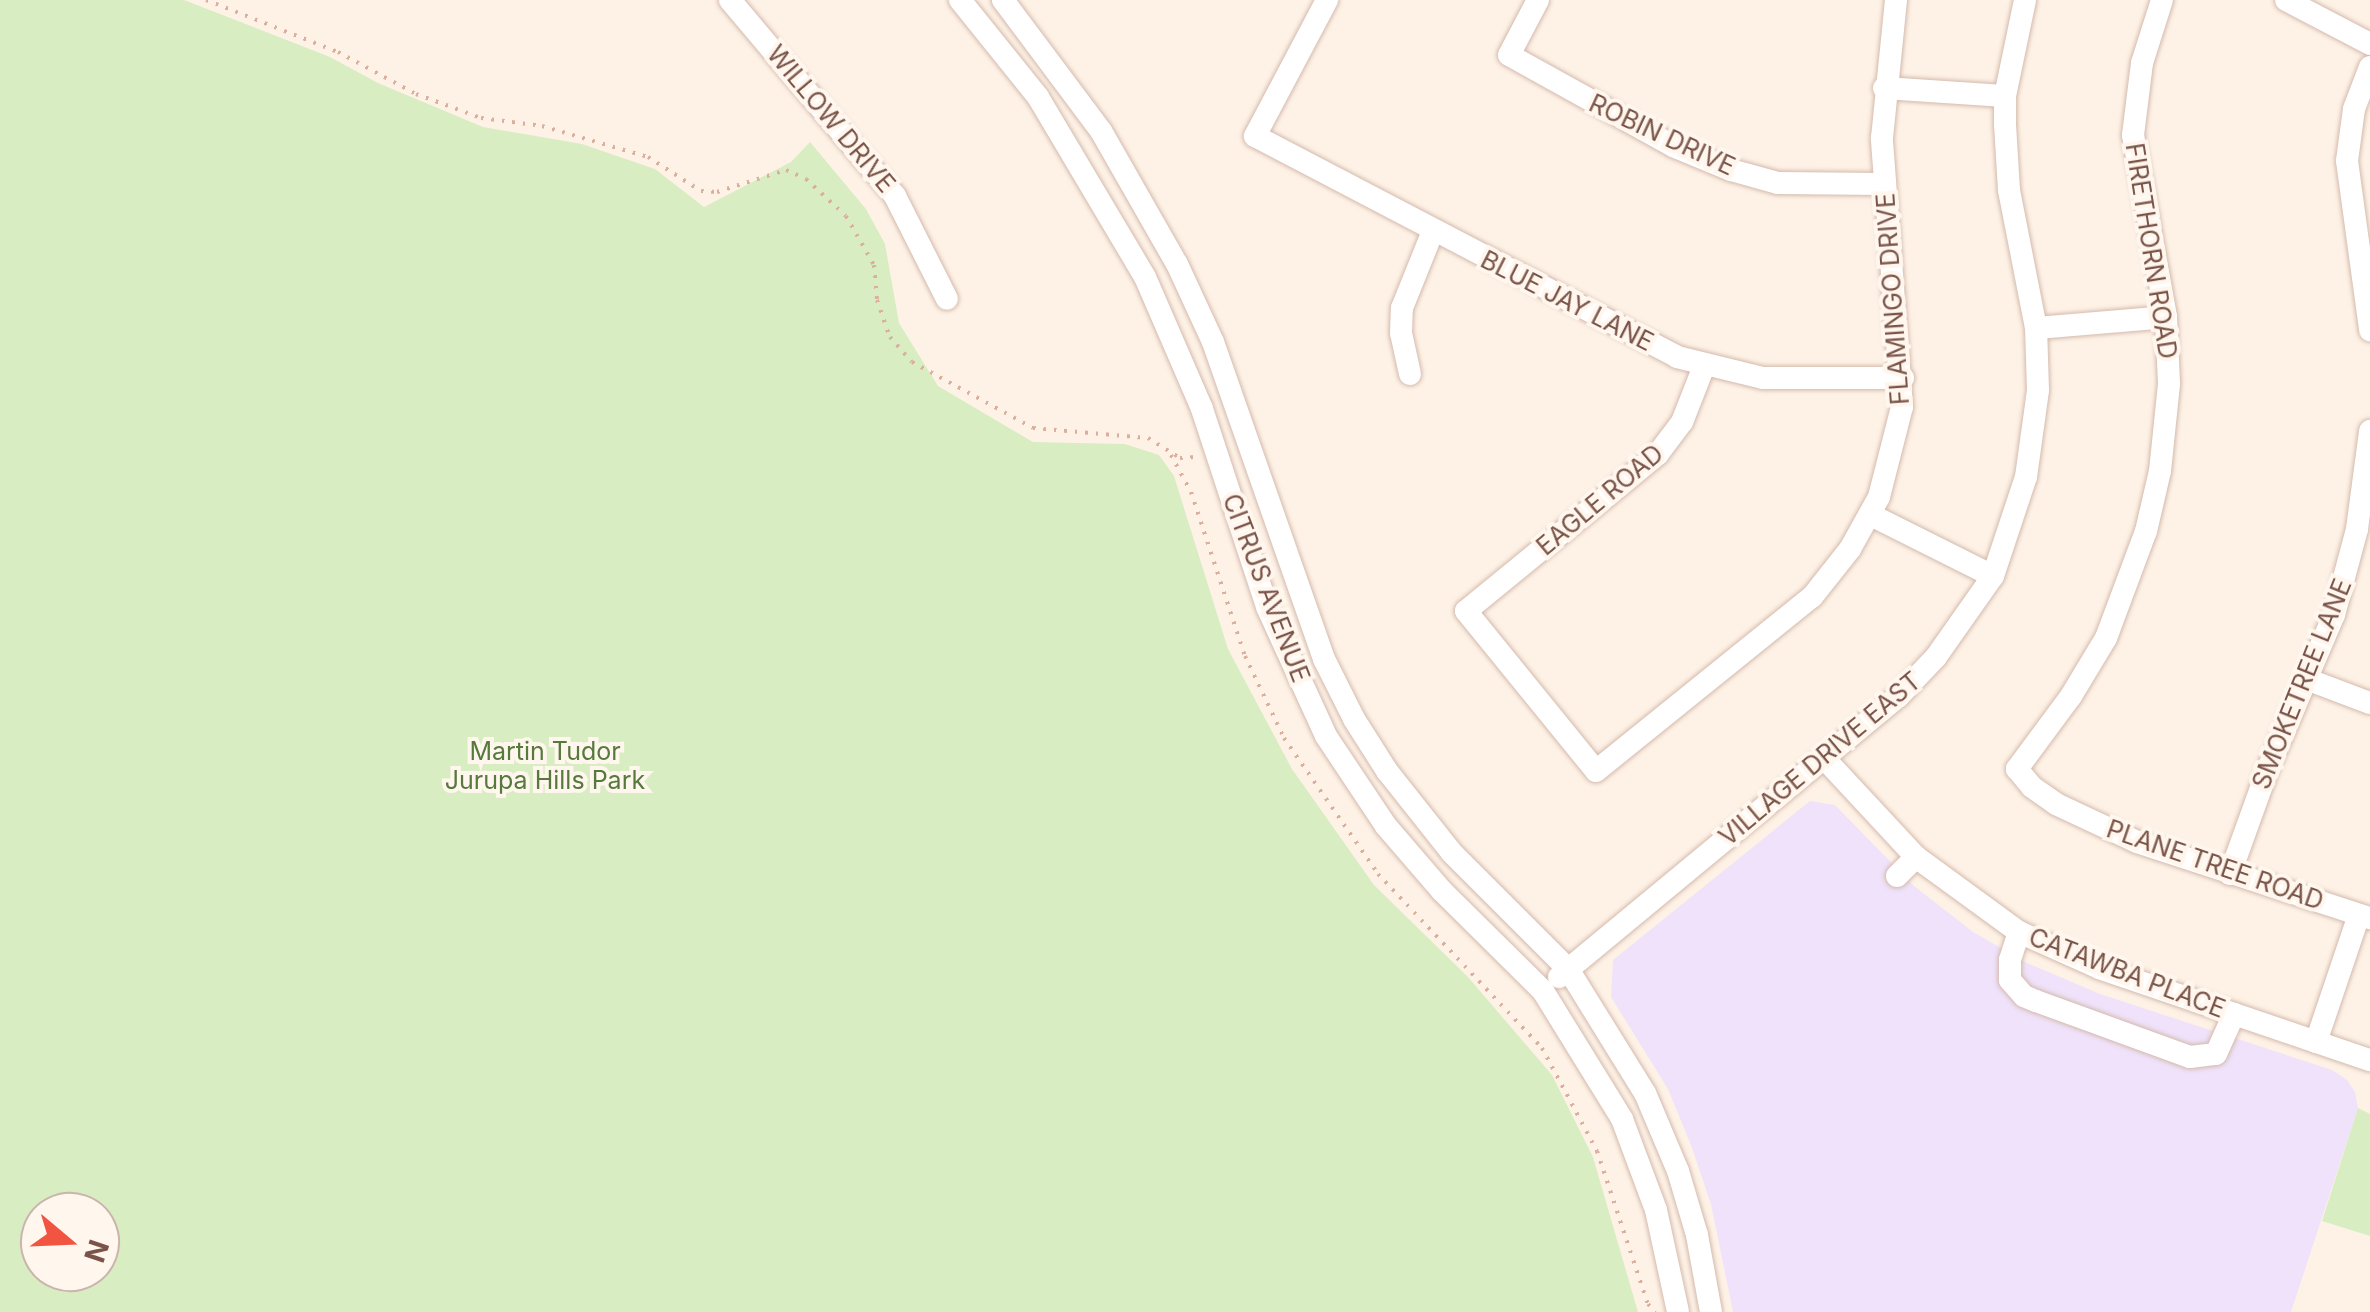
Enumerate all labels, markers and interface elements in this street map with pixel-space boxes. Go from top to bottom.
street label: WILLOW DRIVE [761,39,901,199]
street label: ROBIN DRIVE [1584,88,1740,182]
street label: FIRETHORN ROAD [2119,141,2183,361]
street label: FLAMINGO DRIVE [1871,192,1915,406]
street label: BLUE JAY LANE [1476,245,1658,357]
street label: EAGLE ROAD [1531,438,1669,562]
street label: CITRUS AVENUE [1216,490,1316,686]
street label: SMOKETREE LANE [2246,574,2358,794]
street label: VILLAGE DRIVE EAST [1713,666,1927,852]
park label: Martin Tudor Jurupa Hills Park [445,737,645,796]
street label: PLANE TREE ROAD [2103,814,2327,916]
street label: CATAWBA PLACE [2025,922,2229,1024]
north arrow [20,1192,120,1292]
text: N [77,1235,116,1267]

